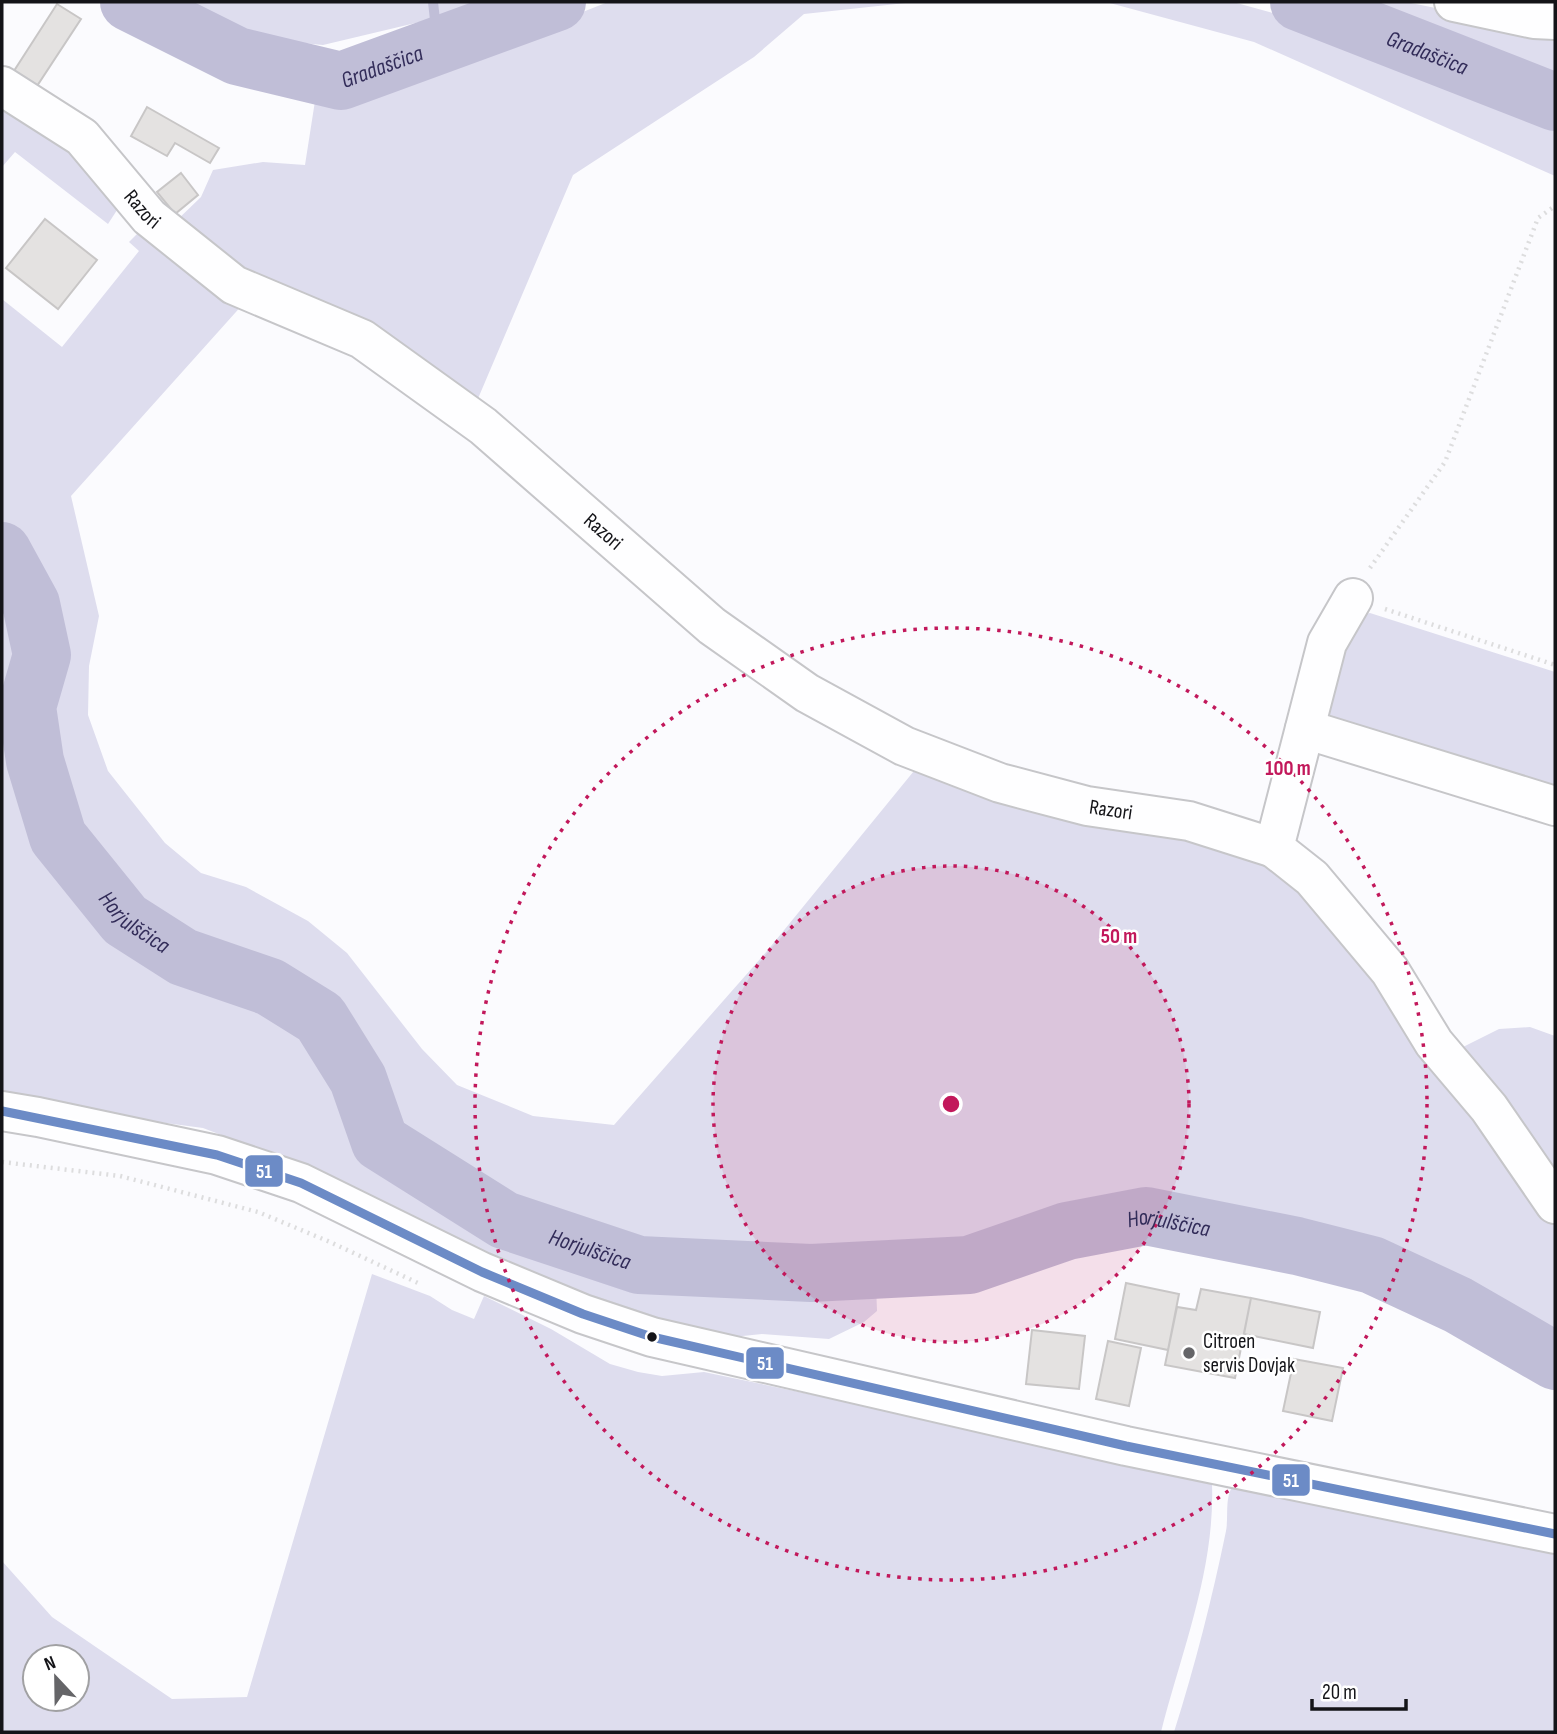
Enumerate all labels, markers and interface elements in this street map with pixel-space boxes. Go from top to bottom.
water label: Gradaščica [1382,25,1473,82]
water label: Gradaščica [337,39,427,95]
street label: Razori [119,185,165,234]
street label: Razori [579,508,628,555]
text: 100 m [1265,756,1311,781]
street label: Razori [1088,794,1134,826]
water label: Horjulščica [92,886,175,960]
text: 50 m [1101,924,1137,949]
centre of rings [939,1092,963,1116]
line badge: 51 [244,1154,284,1188]
text: 51 [256,1161,272,1184]
water label: Horjulščica [1125,1203,1213,1244]
water label: Horjulščica [545,1223,635,1277]
place label: Citroen servis Dovjak [1203,1329,1295,1378]
unlabelled marker [645,1330,659,1344]
marker: Citroen servis Dovjak [1181,1345,1197,1361]
line badge: 51 [745,1346,785,1380]
text: 51 [757,1353,773,1376]
line badge: 51 [1271,1463,1311,1497]
text: 51 [1283,1470,1299,1493]
north arrow [21,1643,91,1713]
text: N [41,1651,59,1676]
scale bar [1312,1668,1406,1712]
text: 20 m [1322,1680,1357,1705]

